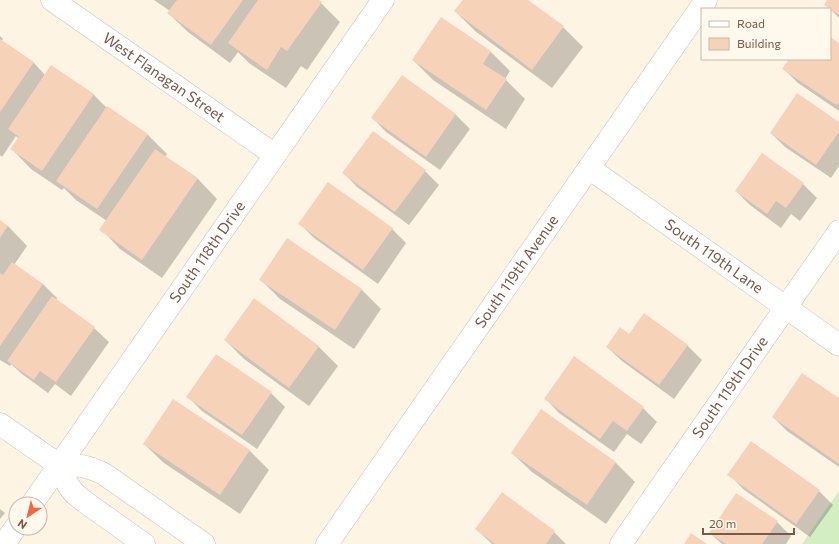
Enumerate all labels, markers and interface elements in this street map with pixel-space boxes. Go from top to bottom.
legend [701,8,831,60]
text: Road [737,16,765,30]
street label: West Flanagan Street [100,28,229,125]
text: Building [737,36,781,50]
street label: South 118th Drive [165,197,248,306]
street label: South 119th Avenue [470,211,562,331]
street label: South 119th Lane [662,215,767,297]
street label: South 119th Drive [688,332,771,441]
north arrow [8,496,48,536]
scale bar [703,510,794,536]
text: 20 m [709,516,736,530]
text: N [15,517,29,532]

